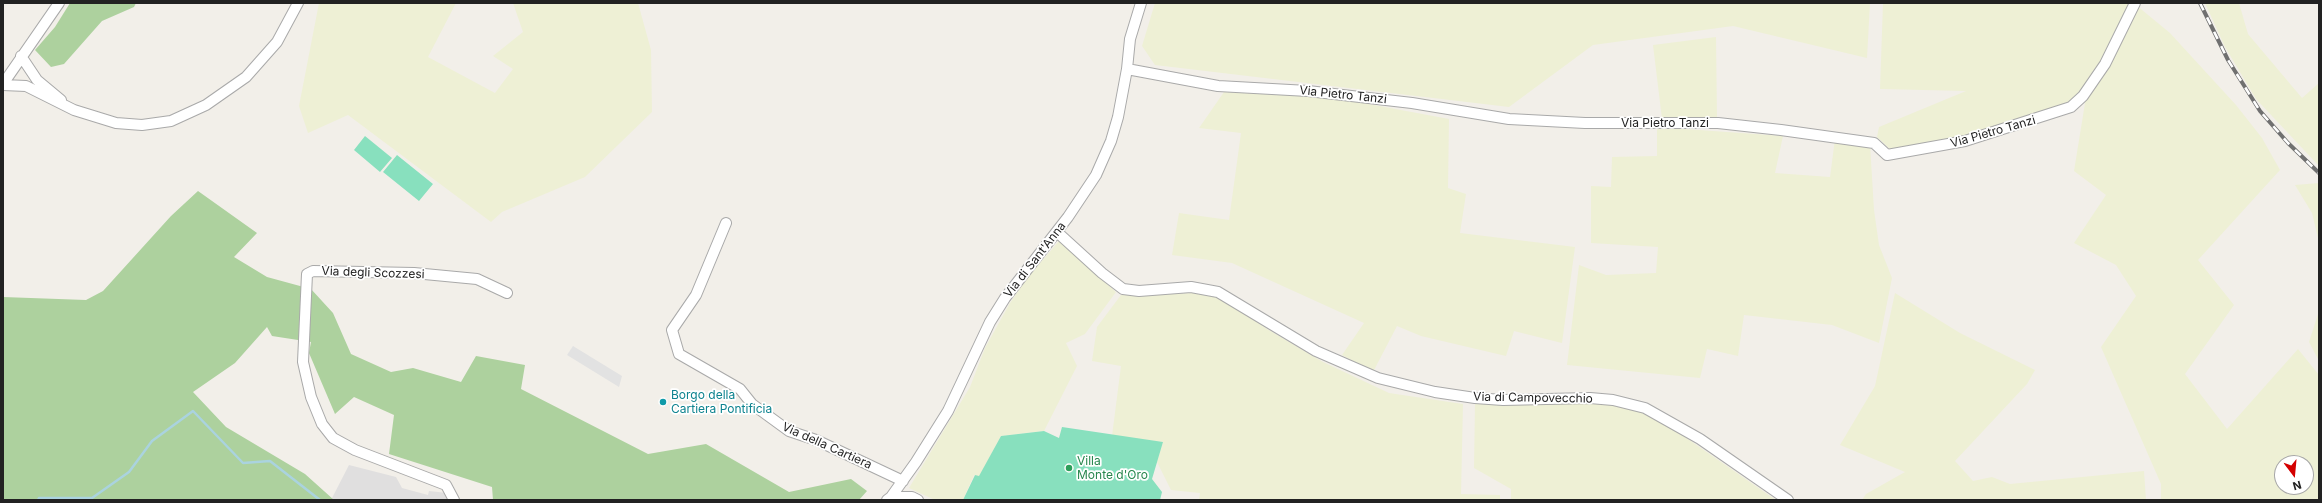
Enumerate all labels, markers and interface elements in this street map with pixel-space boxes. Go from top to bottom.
street label: Via Pietro Tanzi [1299,83,1387,107]
street label: Via Pietro Tanzi [1949,113,2037,151]
street label: Via Pietro Tanzi [1621,116,1709,130]
street label: Via di Sant'Anna [1001,219,1069,301]
street label: Via degli Scozzesi [321,264,425,282]
place label: Borgo della Cartiera Pontificia [671,388,772,416]
street label: Via di Campovecchio [1473,390,1593,406]
marker: Borgo della Cartiera Pontificia [658,397,668,407]
street label: Via della Cartiera [780,420,874,472]
place label: Villa Monte d'Oro [1077,454,1148,482]
north arrow [2274,455,2314,495]
marker: Villa Monte d'Oro [1064,463,1074,473]
text: N [2291,478,2303,493]

